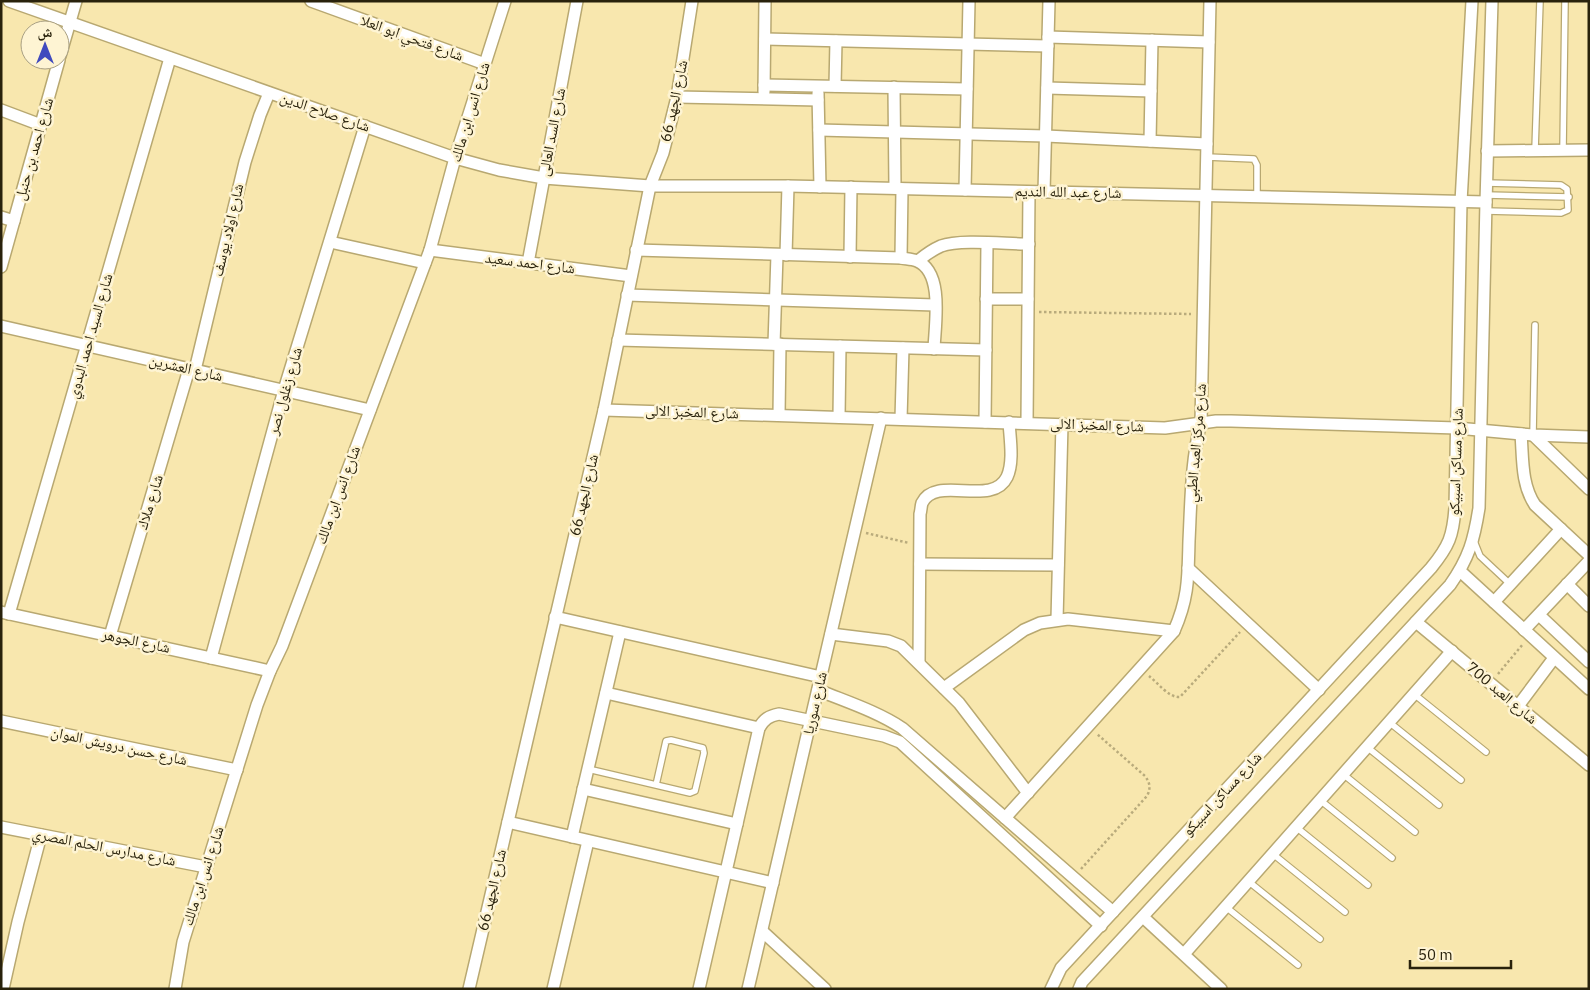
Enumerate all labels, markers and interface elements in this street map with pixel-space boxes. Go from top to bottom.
street label: شارع فتحي ابو العلا [357,10,466,68]
north arrow [20,20,70,70]
text: ش [38,23,53,41]
street label: شارع الجهد 66 [656,58,692,144]
street label: شارع انس ابن مالك [445,60,495,164]
street label: شارع السد العالى [534,86,570,178]
street label: شارع صلاح الدين [277,87,373,137]
street label: شارع احمد بن حنبل [10,95,58,203]
street label: شارع عبد الله النديم [1014,181,1122,203]
street label: شارع اولاد يوسف [208,182,248,278]
street label: شارع احمد سعيد [484,248,576,278]
street label: شارع السيد احمد البدوي [63,271,119,401]
street label: شارع زغلول نصر [263,345,307,438]
street label: شارع العشرين [147,350,225,386]
street label: شارع مركز العبد الطبي [1181,382,1213,504]
street label: شارع المخبز الالى [645,400,739,424]
street label: شارع مساكن اسبيكو [1444,407,1468,516]
street label: شارع المخبز الالى [1050,413,1144,437]
street label: شارع انس ابن مالك [311,443,365,547]
street label: شارع الجهد 66 [565,452,603,538]
street label: شارع ملاك [132,472,168,532]
street label: شارع الجوهر [99,624,172,658]
street label: شارع العبد 700 [1462,657,1542,729]
street label: شارع سوريا [798,670,832,736]
street label: شارع حسن درويش الموان [49,722,189,770]
street label: شارع مساكن اسبيكو [1178,747,1266,840]
street label: شارع مدارس الحلم المصري [30,823,178,873]
street label: شارع انس ابن مالك [178,824,229,928]
street label: شارع الجهد 66 [473,847,511,933]
scale bar [1410,938,1511,970]
text: 50 m [1418,945,1453,964]

